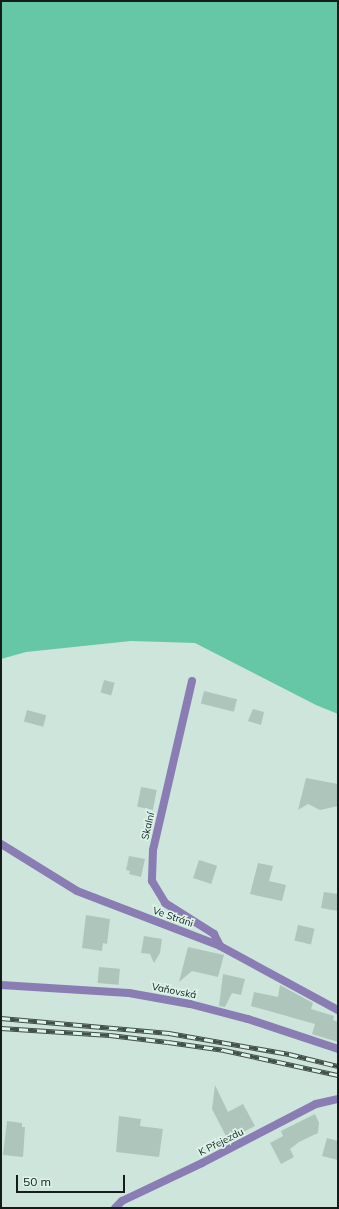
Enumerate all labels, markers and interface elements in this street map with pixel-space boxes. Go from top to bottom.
street label: Skalní [139,811,157,841]
street label: Ve Stráni [151,904,195,930]
street label: Vaňovská [151,981,197,1001]
street label: K Přejezdu [196,1126,246,1158]
scale bar [18,1167,127,1193]
text: 50 m [23,1174,51,1189]

